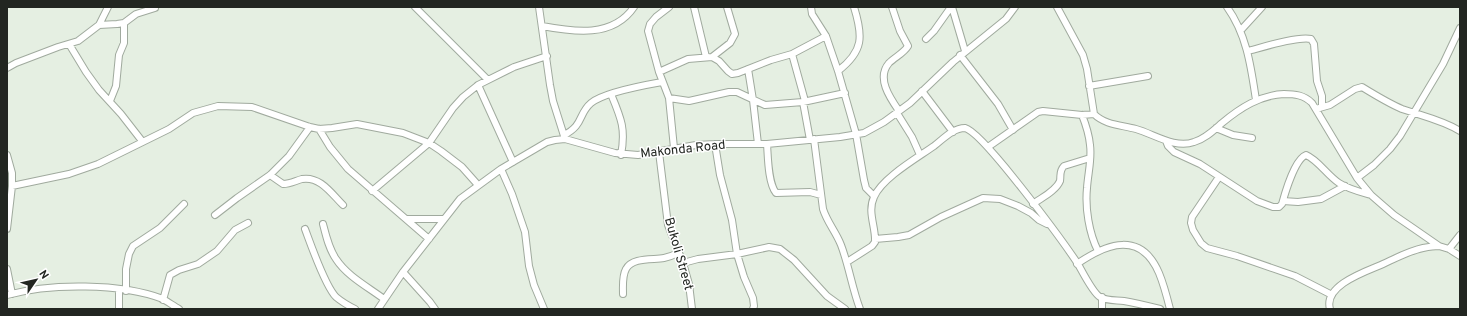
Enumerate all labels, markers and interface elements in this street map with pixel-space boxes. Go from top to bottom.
street label: Makonda Road [640,138,726,162]
street label: Bukoli Street [660,216,696,292]
north arrow [16,260,56,300]
text: N [35,268,51,282]

